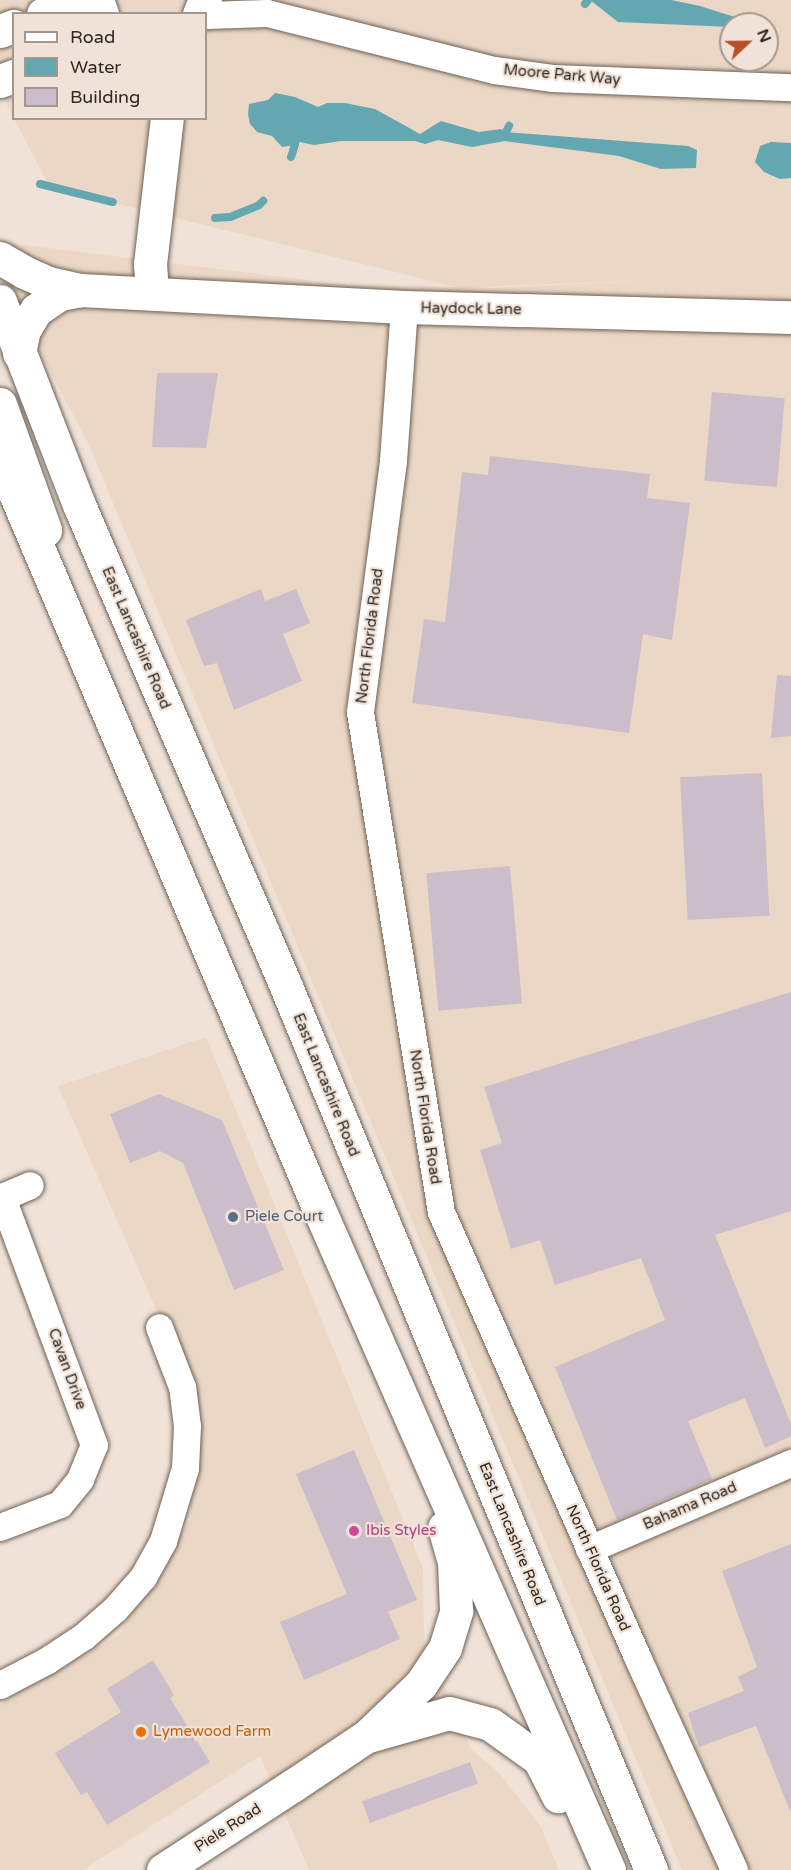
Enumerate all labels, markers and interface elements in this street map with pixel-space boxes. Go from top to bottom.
legend [12,12,207,120]
north arrow [719,12,779,72]
text: Road [70,26,115,48]
text: N [752,26,776,46]
text: Water [70,56,121,78]
street label: Moore Park Way [503,61,621,89]
text: Building [70,86,140,108]
street label: Haydock Lane [420,299,522,319]
street label: East Lancashire Road [98,564,174,712]
street label: North Florida Road [353,567,387,705]
street label: East Lancashire Road [289,1011,363,1159]
street label: North Florida Road [405,1048,445,1186]
place label: Piele Court [245,1208,323,1226]
marker: Piele Court [226,1210,240,1224]
street label: Cavan Drive [44,1326,90,1412]
street label: East Lancashire Road [475,1460,549,1608]
street label: Bahama Road [640,1478,740,1534]
street label: North Florida Road [562,1502,634,1634]
place label: Ibis Styles [366,1522,436,1540]
marker: Ibis Styles [347,1524,361,1538]
place label: Lymewood Farm [153,1723,271,1741]
marker: Lymewood Farm [134,1725,148,1739]
street label: Piele Road [191,1800,265,1856]

